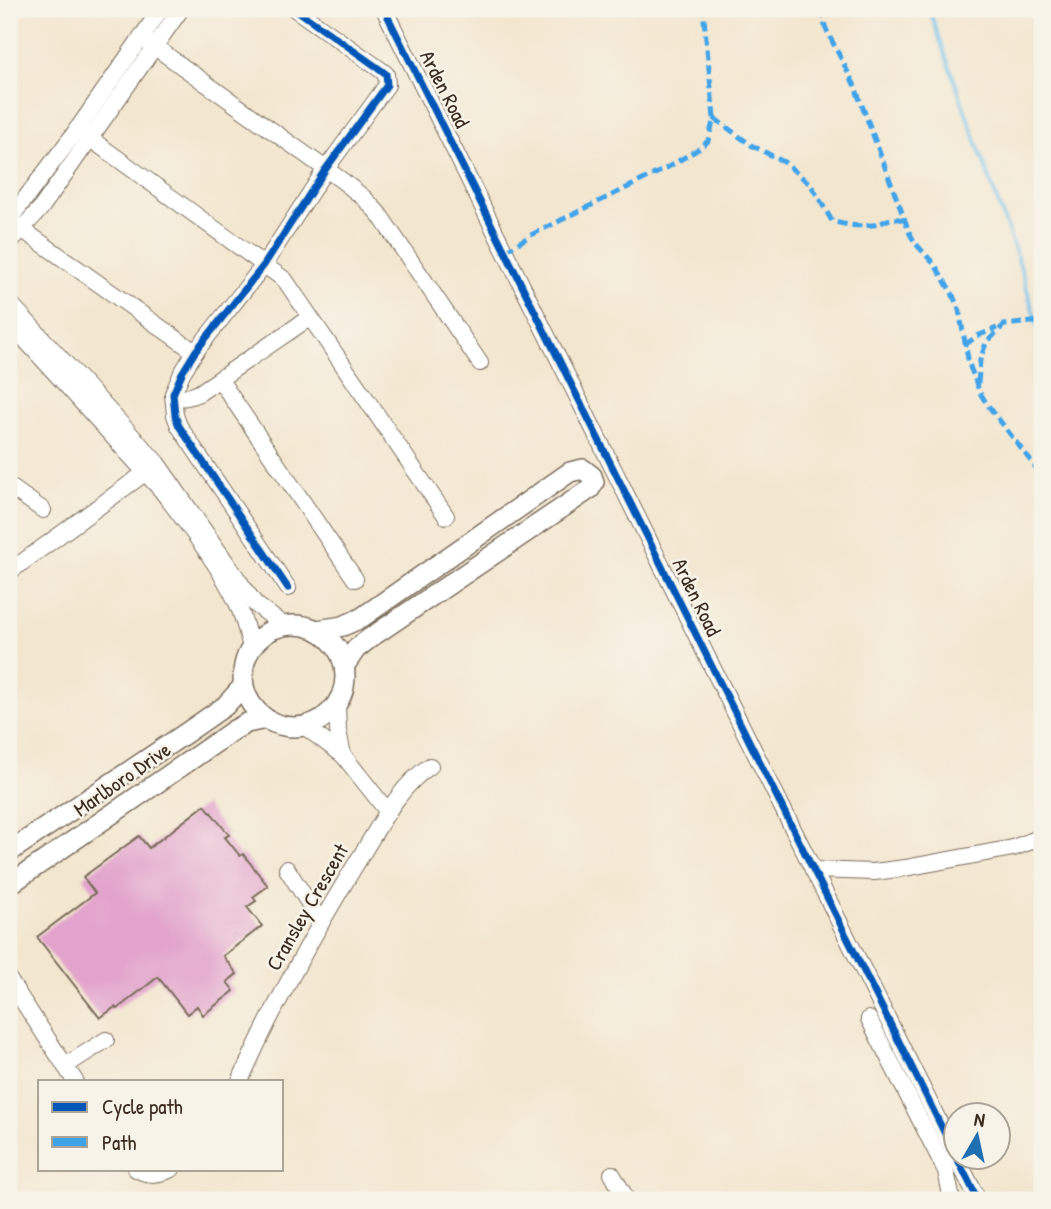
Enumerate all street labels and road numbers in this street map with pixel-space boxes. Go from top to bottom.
street label: Arden Road [413,45,477,133]
street label: Arden Road [666,553,728,641]
street label: Marlboro Drive [68,735,176,823]
street label: Cransley Crescent [259,837,356,976]

